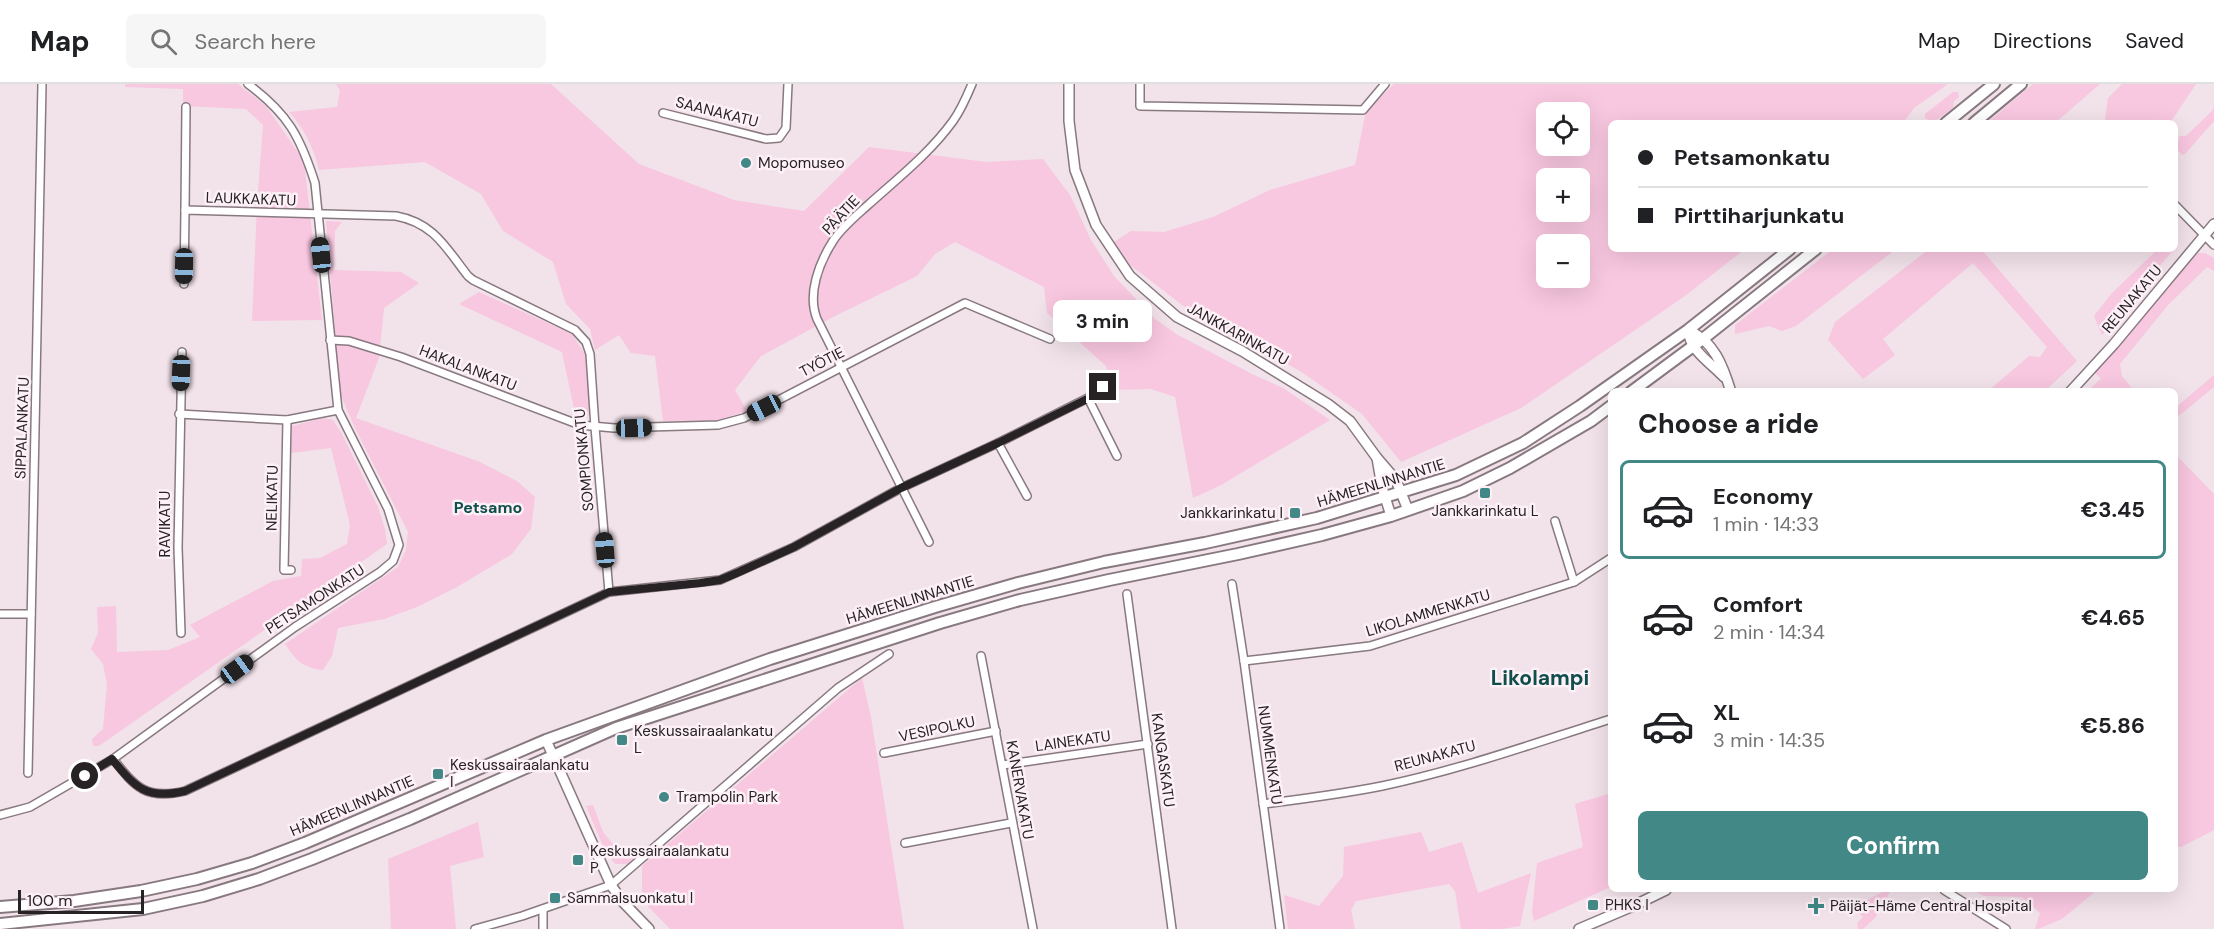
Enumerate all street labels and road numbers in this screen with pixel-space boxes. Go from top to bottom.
street label: SAANAKATU [673,92,761,132]
street label: LAUKKAKATU [205,187,297,211]
street label: PÄÄTIE [818,191,864,239]
street label: REUNAKATU [2098,261,2166,337]
street label: JANKKARINKATU [1184,298,1292,370]
street label: HAKALANKATU [416,340,520,396]
street label: TYÖTIE [796,342,848,382]
street label: SIPPALANKATU [10,377,34,479]
street label: SOMPIONKATU [570,408,598,512]
street label: HÄMEENLINNANTIE [1314,454,1448,512]
street label: NELIKATU [261,465,283,531]
street label: RAVIKATU [155,491,175,557]
street label: PETSAMONKATU [262,559,368,639]
street label: HÄMEENLINNANTIE [843,571,977,629]
street label: LIKOLAMMENKATU [1363,585,1493,641]
street label: NUMMENKATU [1253,704,1287,806]
street label: VESIPOLKU [897,711,977,747]
street label: KANGASKATU [1146,712,1180,808]
street label: LAINEKATU [1034,726,1112,756]
street label: REUNAKATU [1392,736,1478,776]
street label: KANERVAKATU [1001,739,1039,841]
street label: HÄMEENLINNANTIE [287,771,417,841]

